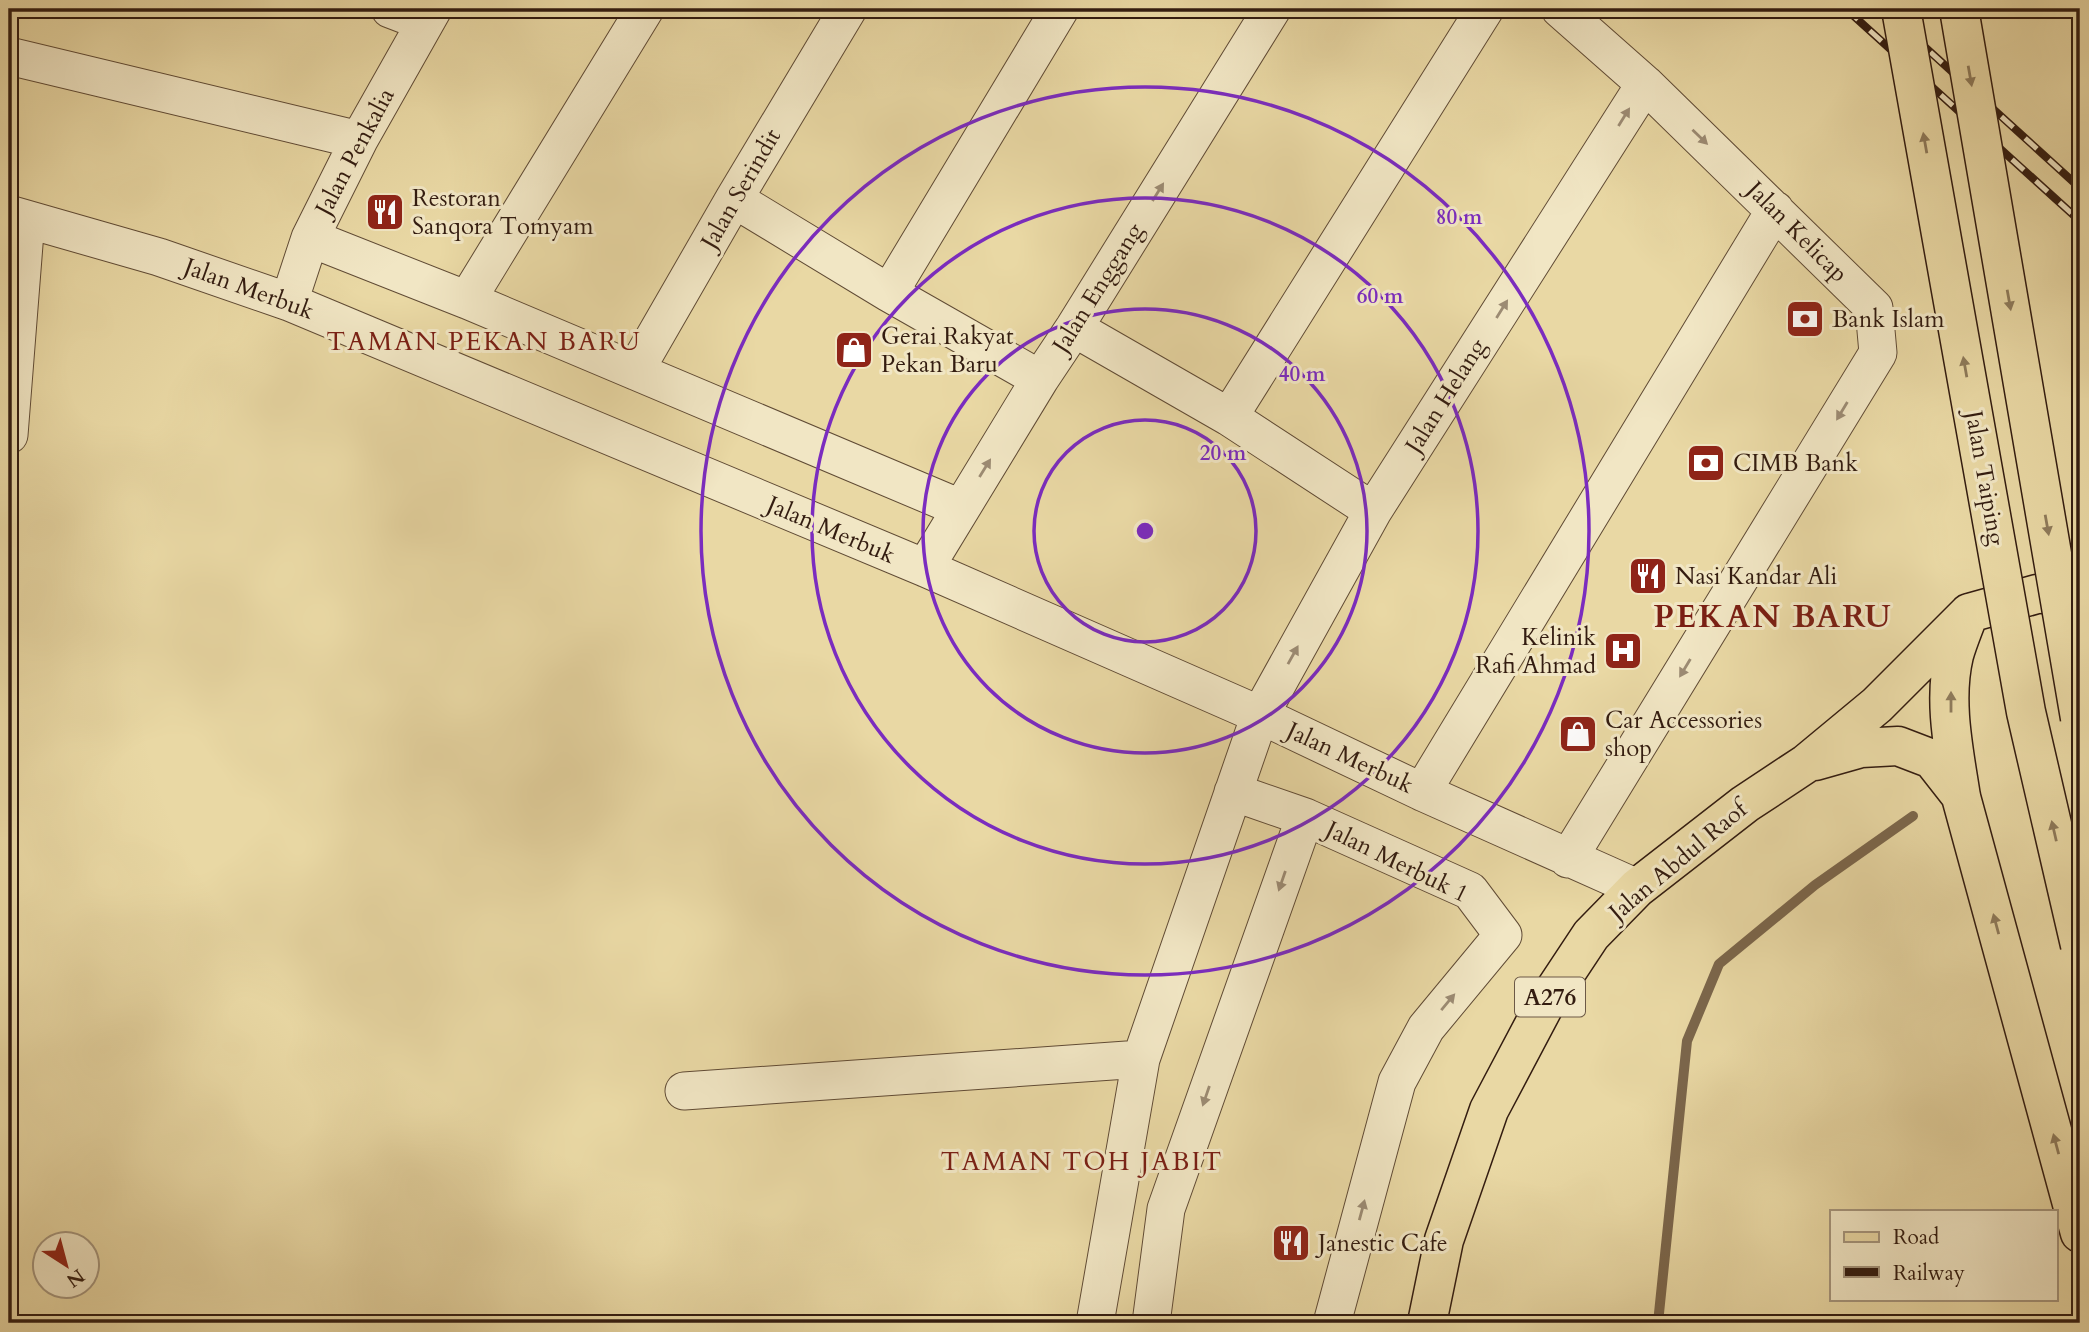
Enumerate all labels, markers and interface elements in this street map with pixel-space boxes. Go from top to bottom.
one-way arrow [1965,65,1976,87]
street label: Jalan Penkalia [306,82,403,224]
one-way arrow [1617,107,1630,126]
street label: Jalan Serindit [692,122,789,258]
one-way arrow [1692,129,1709,146]
one-way arrow [1919,132,1930,154]
street label: Jalan Kelicap [1737,172,1855,290]
place label: Restoran Sanqora Tomyam [412,182,594,243]
one-way arrow [1152,183,1165,202]
restaurant icon: Restoran Sanqora Tomyam [364,191,406,233]
text: 80 m [1436,203,1483,232]
street label: Jalan Enggang [1043,216,1151,362]
street label: Jalan Merbuk [177,249,319,328]
text: 60 m [1357,282,1404,311]
one-way arrow [2003,289,2014,311]
bank icon: Bank Islam [1784,298,1826,340]
one-way arrow [1495,299,1508,318]
place label: Bank Islam [1832,303,1945,336]
place label: Gerai Rakyat Pekan Baru [881,320,1014,381]
district label: TAMAN PEKAN BARU [326,324,642,359]
shop icon: Gerai Rakyat Pekan Baru [833,329,875,371]
street label: Jalan Helang [1396,332,1495,462]
one-way arrow [1959,356,1970,378]
text: 40 m [1279,360,1326,389]
one-way arrow [1836,401,1849,421]
street label: Jalan Taiping [1956,405,2013,549]
text: 20 m [1200,439,1247,468]
bank icon: CIMB Bank [1685,442,1727,484]
place label: CIMB Bank [1733,447,1858,480]
one-way arrow [978,458,991,477]
street label: Jalan Merbuk [759,487,900,572]
one-way arrow [2042,514,2053,536]
centre of rings [1133,519,1157,543]
restaurant icon: Nasi Kandar Ali [1627,555,1669,597]
place label: Nasi Kandar Ali [1675,560,1837,593]
district label: PEKAN BARU [1653,595,1893,639]
place label: Kelinik Rafi Ahmad [1475,621,1596,682]
hospital icon: Kelinik Rafi Ahmad [1602,630,1644,672]
one-way arrow [1287,646,1299,665]
one-way arrow [1679,658,1692,677]
one-way arrow [1945,691,1957,713]
place label: Car Accessories shop [1605,704,1762,765]
street label: Jalan Merbuk [1279,713,1419,802]
shop icon: Car Accessories shop [1557,713,1599,755]
street label: Jalan Abdul Raof [1600,791,1757,930]
street label: Jalan Merbuk 1 [1317,812,1474,911]
one-way arrow [2048,820,2059,842]
one-way arrow [1276,871,1287,892]
one-way arrow [1990,913,2001,935]
road number: A276 [1515,978,1585,1016]
one-way arrow [1440,994,1455,1012]
one-way arrow [1200,1085,1211,1106]
one-way arrow [2050,1132,2061,1154]
district label: TAMAN TOH JABIT [941,1144,1223,1179]
one-way arrow [1357,1199,1368,1221]
legend [1830,1210,2058,1300]
restaurant icon: Janestic Cafe [1270,1222,1312,1264]
text: Road [1893,1223,1939,1252]
place label: Janestic Cafe [1315,1227,1448,1260]
north arrow [32,1230,102,1300]
text: Railway [1893,1259,1965,1288]
text: N [61,1263,90,1294]

